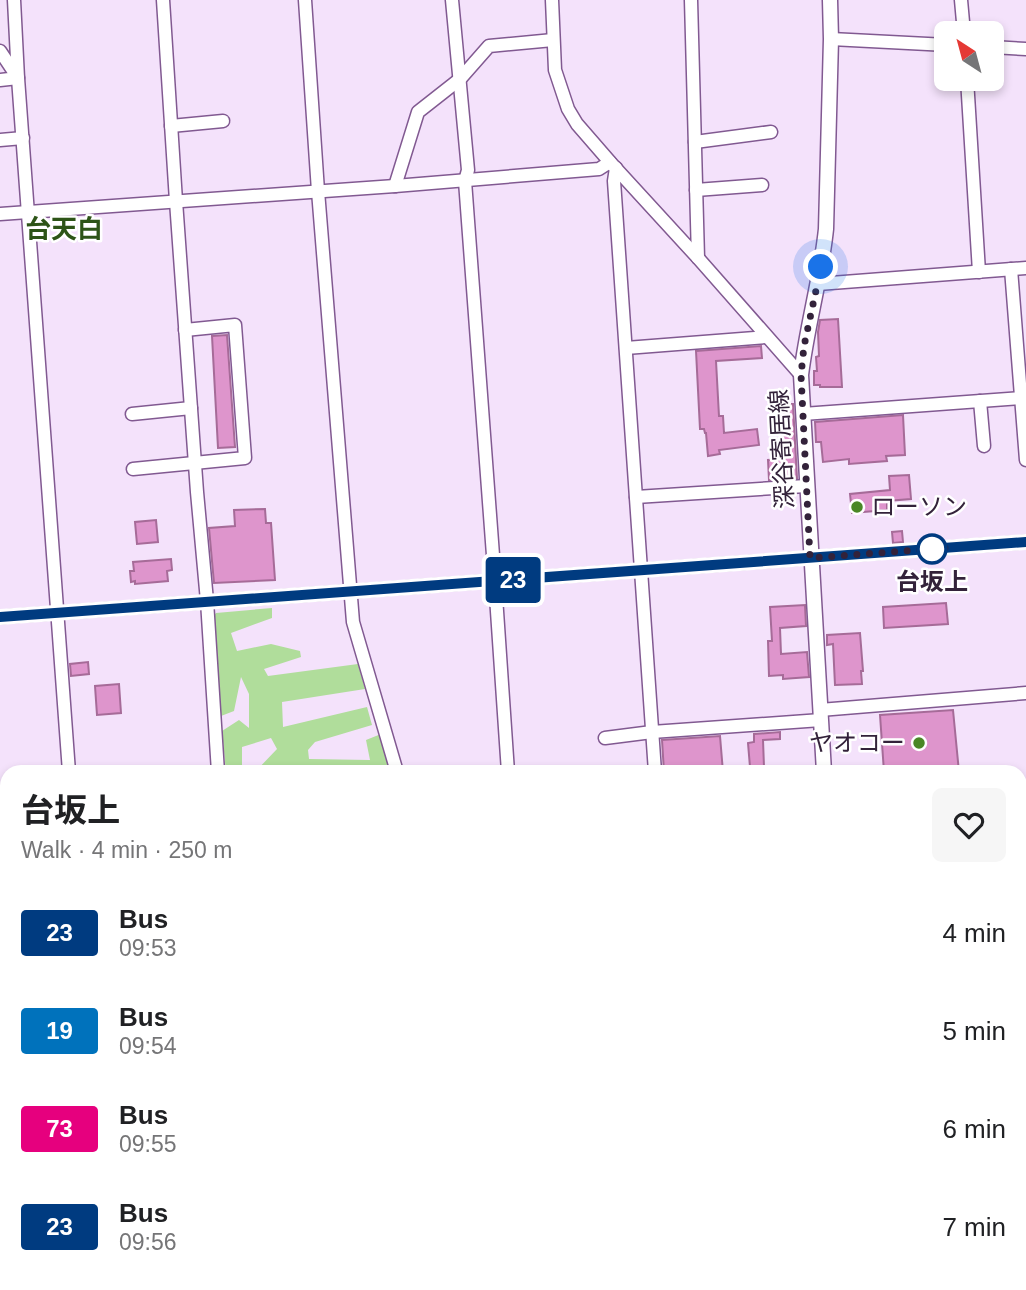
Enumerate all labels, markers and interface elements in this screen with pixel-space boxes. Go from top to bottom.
north arrow [934,21,1004,91]
map controls [934,21,1004,91]
district label: 台天白 [25,214,103,244]
your location [803,249,838,284]
street label: 深谷寄居線 [765,388,798,510]
place label: ローソン [871,493,967,520]
marker: ローソン [849,499,865,515]
marker: 台坂上 [917,534,947,564]
line badge: 23 [482,557,544,603]
text: 23 [500,566,526,593]
place label: 台坂上 [896,568,968,595]
place label: ヤオコー [809,729,905,756]
marker: ヤオコー [911,735,927,751]
button: heart [932,788,1006,862]
text: 台坂上 [21,792,120,829]
text: Walk · 4 min · 250 m [21,837,232,863]
text: Bus [119,904,168,934]
text: 4 min [942,918,1006,948]
text: 23 [46,919,73,946]
text: 09:53 [119,935,177,961]
text: Bus [119,1002,168,1032]
text: 5 min [942,1016,1006,1046]
text: 19 [46,1017,73,1044]
text: 09:54 [119,1033,177,1059]
text: Bus [119,1100,168,1130]
text: 6 min [942,1114,1006,1144]
text: 73 [46,1115,73,1142]
text: 09:55 [119,1131,177,1157]
text: Bus [119,1198,168,1228]
text: 7 min [942,1212,1006,1242]
text: 23 [46,1213,73,1240]
text: 09:56 [119,1229,177,1255]

